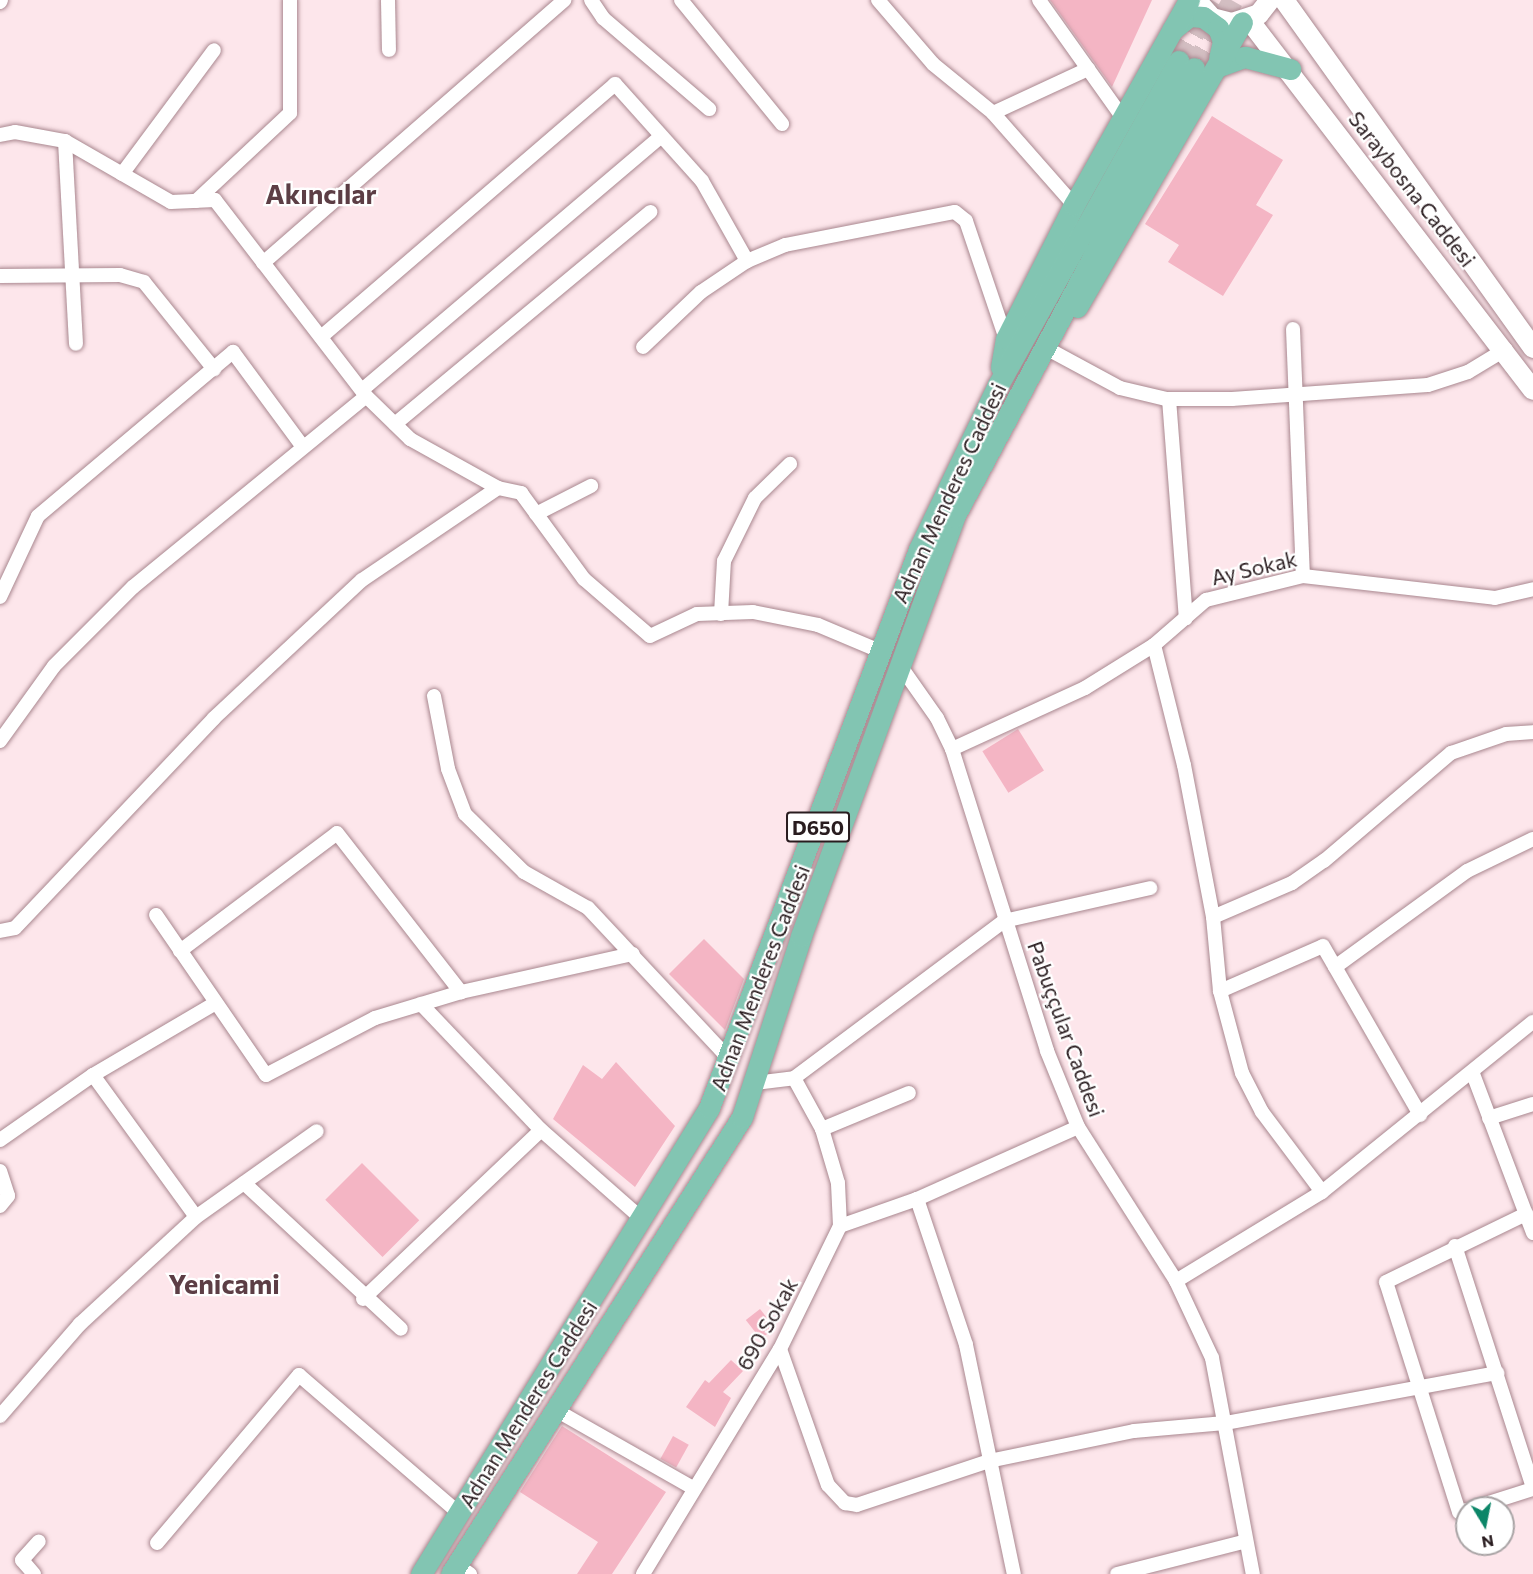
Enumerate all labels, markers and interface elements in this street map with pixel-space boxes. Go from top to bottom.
street label: Saraybosna Caddesi [1344,106,1480,272]
district label: Akıncılar [265,178,377,210]
street label: Adnan Menderes Caddesi [887,379,1011,607]
street label: Ay Sokak [1209,546,1299,590]
road number: D650 [785,810,851,844]
street label: Adnan Menderes Caddesi [705,861,815,1095]
street label: Pabuççular Caddesi [1022,938,1110,1120]
district label: Yenicami [168,1268,280,1300]
street label: 690 Sokak [731,1273,803,1375]
street label: Adnan Menderes Caddesi [454,1296,602,1512]
north arrow [1455,1496,1515,1556]
text: N [1480,1532,1495,1553]

